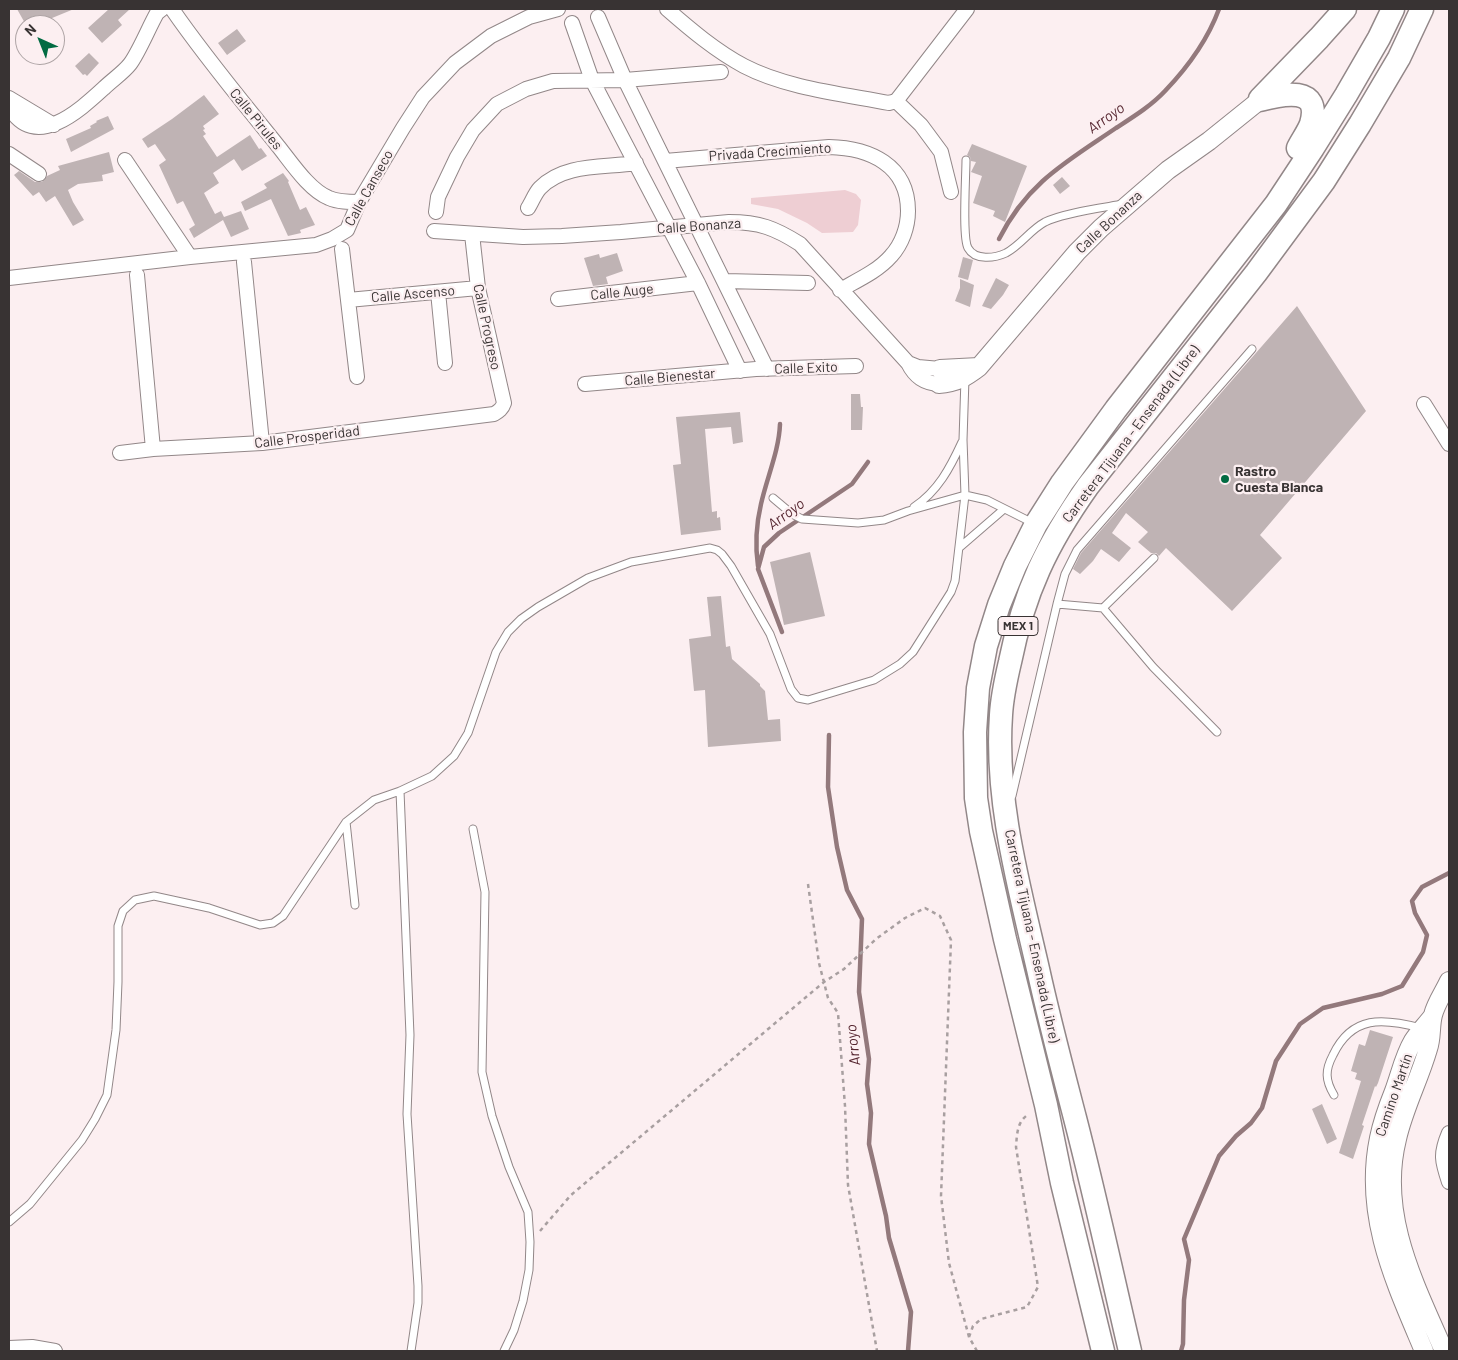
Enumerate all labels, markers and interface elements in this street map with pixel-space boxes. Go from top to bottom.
north arrow [15,15,65,65]
text: N [21,20,39,39]
street label: Calle Pirules [226,85,286,153]
water label: Arroyo [1084,99,1128,137]
street label: Privada Crecimiento [708,139,832,165]
street label: Calle Canseco [341,147,397,229]
street label: Calle Bonanza [1072,187,1146,257]
street label: Calle Bonanza [656,215,742,237]
street label: Calle Auge [590,280,654,304]
street label: Calle Ascenso [370,282,456,306]
street label: Calle Progreso [470,283,504,371]
street label: Carretera Tijuana - Ensenada (Libre) [1059,342,1203,526]
street label: Calle Exito [774,358,838,378]
street label: Calle Bienestar [624,365,716,389]
street label: Calle Prosperidad [253,422,361,452]
place label: Rastro Cuesta Blanca [1235,463,1323,496]
marker: Rastro Cuesta Blanca [1219,473,1231,485]
water label: Arroyo [764,495,808,533]
road number: MEX 1 [998,616,1038,636]
street label: Carretera Tijuana - Ensenada (Libre) [1001,828,1063,1044]
water label: Arroyo [842,1023,864,1067]
street label: Camino Martín [1372,1051,1416,1139]

